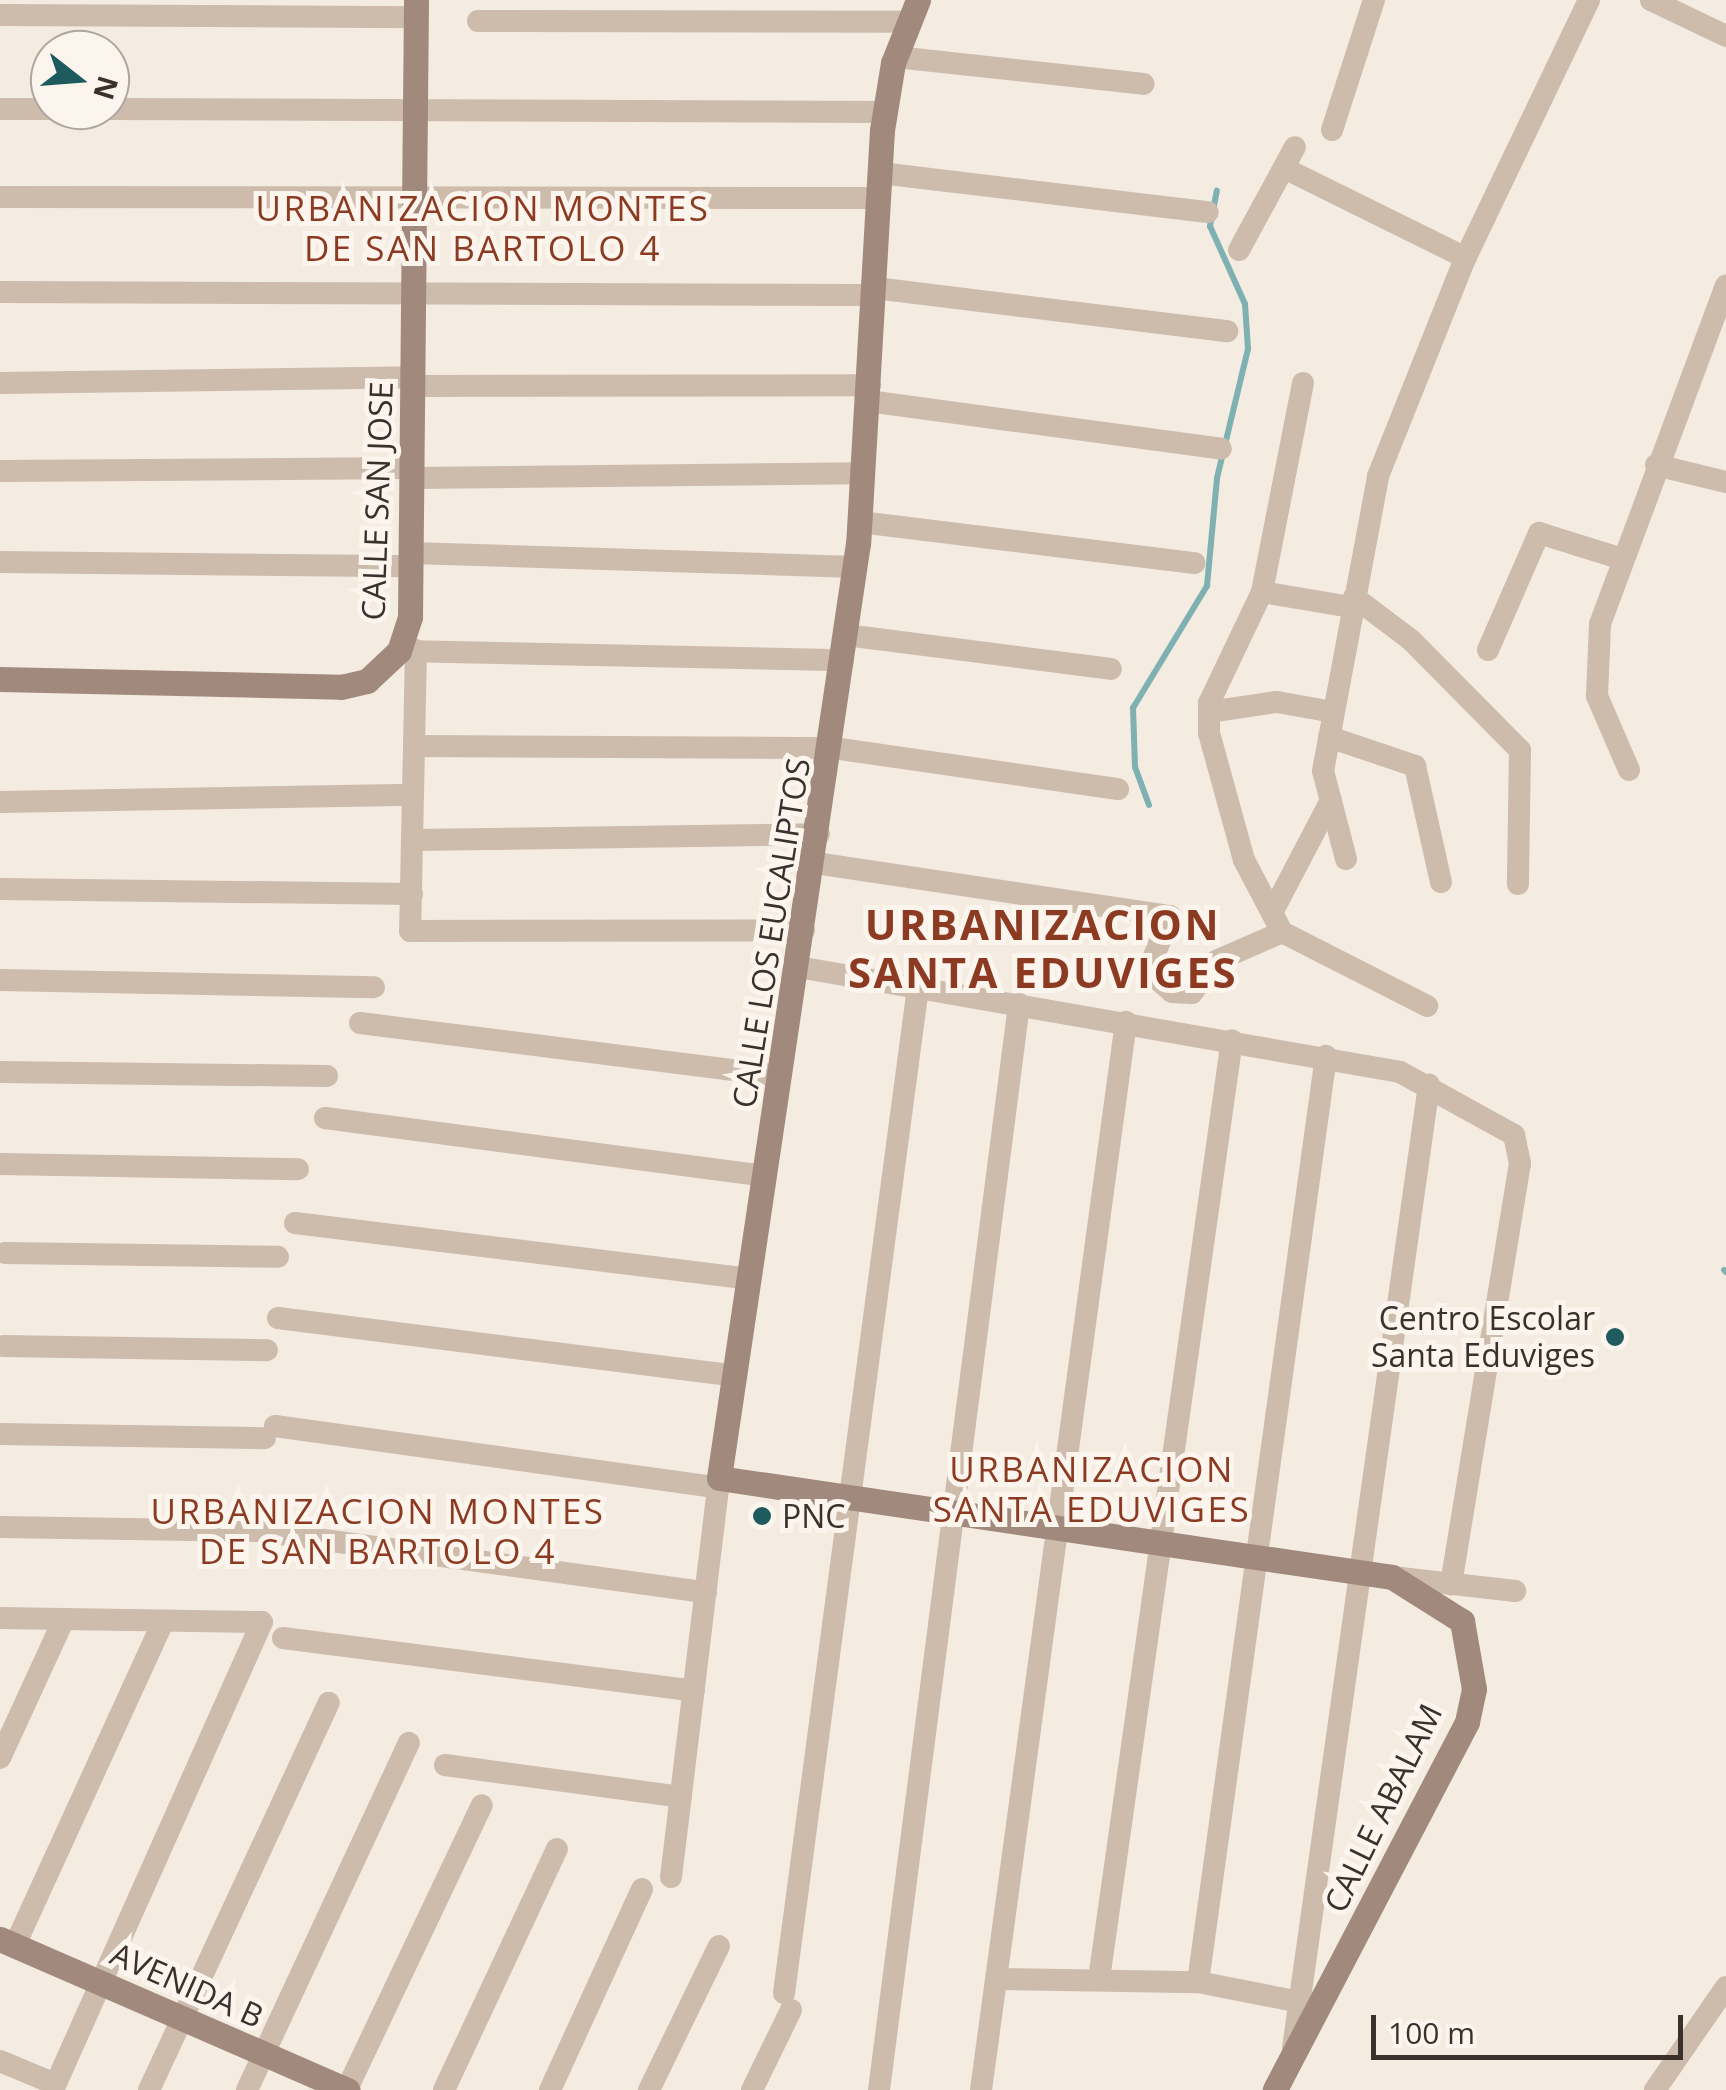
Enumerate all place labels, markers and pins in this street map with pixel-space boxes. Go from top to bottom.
place label: Centro Escolar Santa Eduviges [1371,1300,1595,1375]
marker: Centro Escolar Santa Eduviges [1604,1326,1626,1348]
place label: PNC [782,1497,846,1535]
marker: PNC [751,1505,773,1527]

